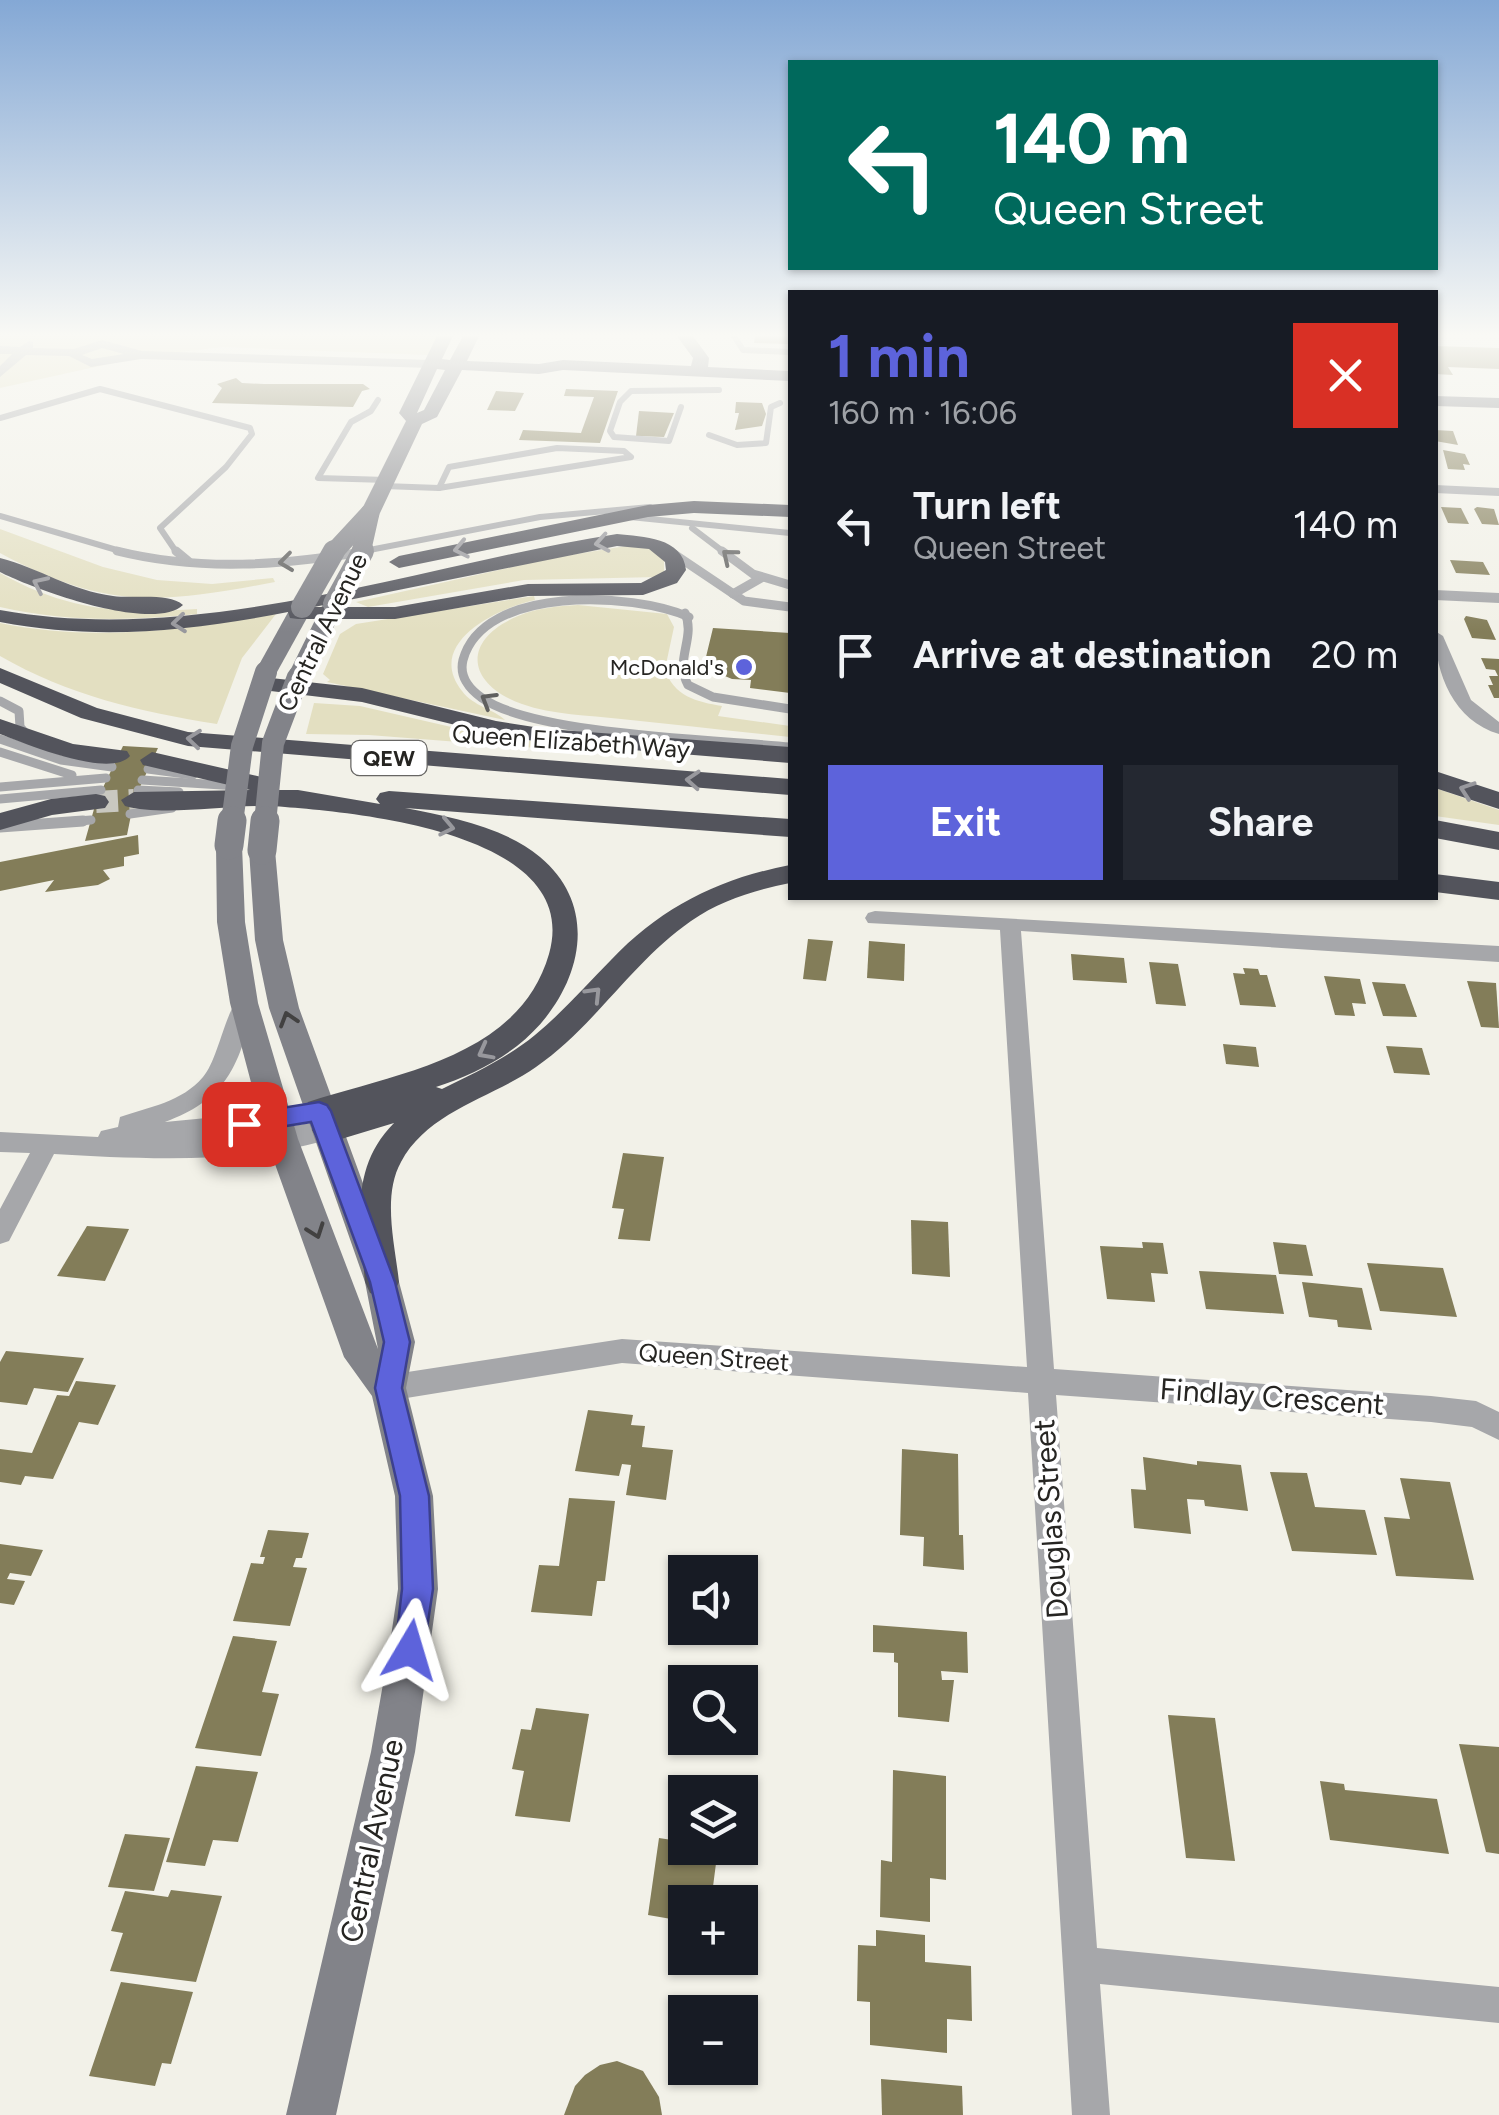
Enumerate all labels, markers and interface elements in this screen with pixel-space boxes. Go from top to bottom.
text: 140 m [993,96,1190,181]
icon: left [828,100,958,230]
text: Queen Street [993,181,1265,235]
text: 1 min [828,320,970,392]
button: close [1293,323,1398,428]
text: 160 m · 16:06 [828,394,1017,432]
text: Turn left [913,483,1061,529]
icon: left [828,498,883,553]
text: 140 m [1293,502,1398,548]
text: Queen Street [913,529,1106,567]
one-way arrow [594,532,610,553]
one-way arrow [453,537,470,558]
street label: Central Avenue [271,548,373,716]
one-way arrow [722,550,740,568]
one-way arrow [278,551,294,572]
one-way arrow [32,576,50,596]
one-way arrow [171,612,187,633]
icon: arrive [828,628,883,683]
text: Arrive at destination [913,632,1271,678]
text: 20 m [1311,632,1398,678]
place label: McDonald's [610,654,724,681]
marker: McDonald's [733,656,755,678]
one-way arrow [481,693,499,712]
street label: Queen Elizabeth Way [451,718,691,764]
one-way arrow [186,729,202,750]
road number: QEW [352,741,426,775]
button: Exit [828,765,1103,880]
button: Share [1123,765,1398,880]
one-way arrow [684,770,700,791]
one-way arrow [1459,781,1476,801]
one-way arrow [438,815,455,836]
one-way arrow [582,987,600,1006]
one-way arrow [279,1011,300,1028]
one-way arrow [477,1040,495,1059]
pin [202,1082,287,1167]
icon: arrive [217,1097,272,1152]
one-way arrow [304,1221,325,1238]
street label: Queen Street [638,1337,790,1377]
street label: Findlay Crescent [1158,1370,1386,1423]
street label: Douglas Street [1025,1418,1076,1620]
map controls [668,1555,758,2085]
button: sound [668,1555,758,1645]
position arrow [358,1598,462,1702]
button: search [668,1665,758,1755]
street label: Central Avenue [332,1736,411,1946]
button: layers [668,1775,758,1865]
button: + [668,1885,758,1975]
button: − [668,1995,758,2085]

